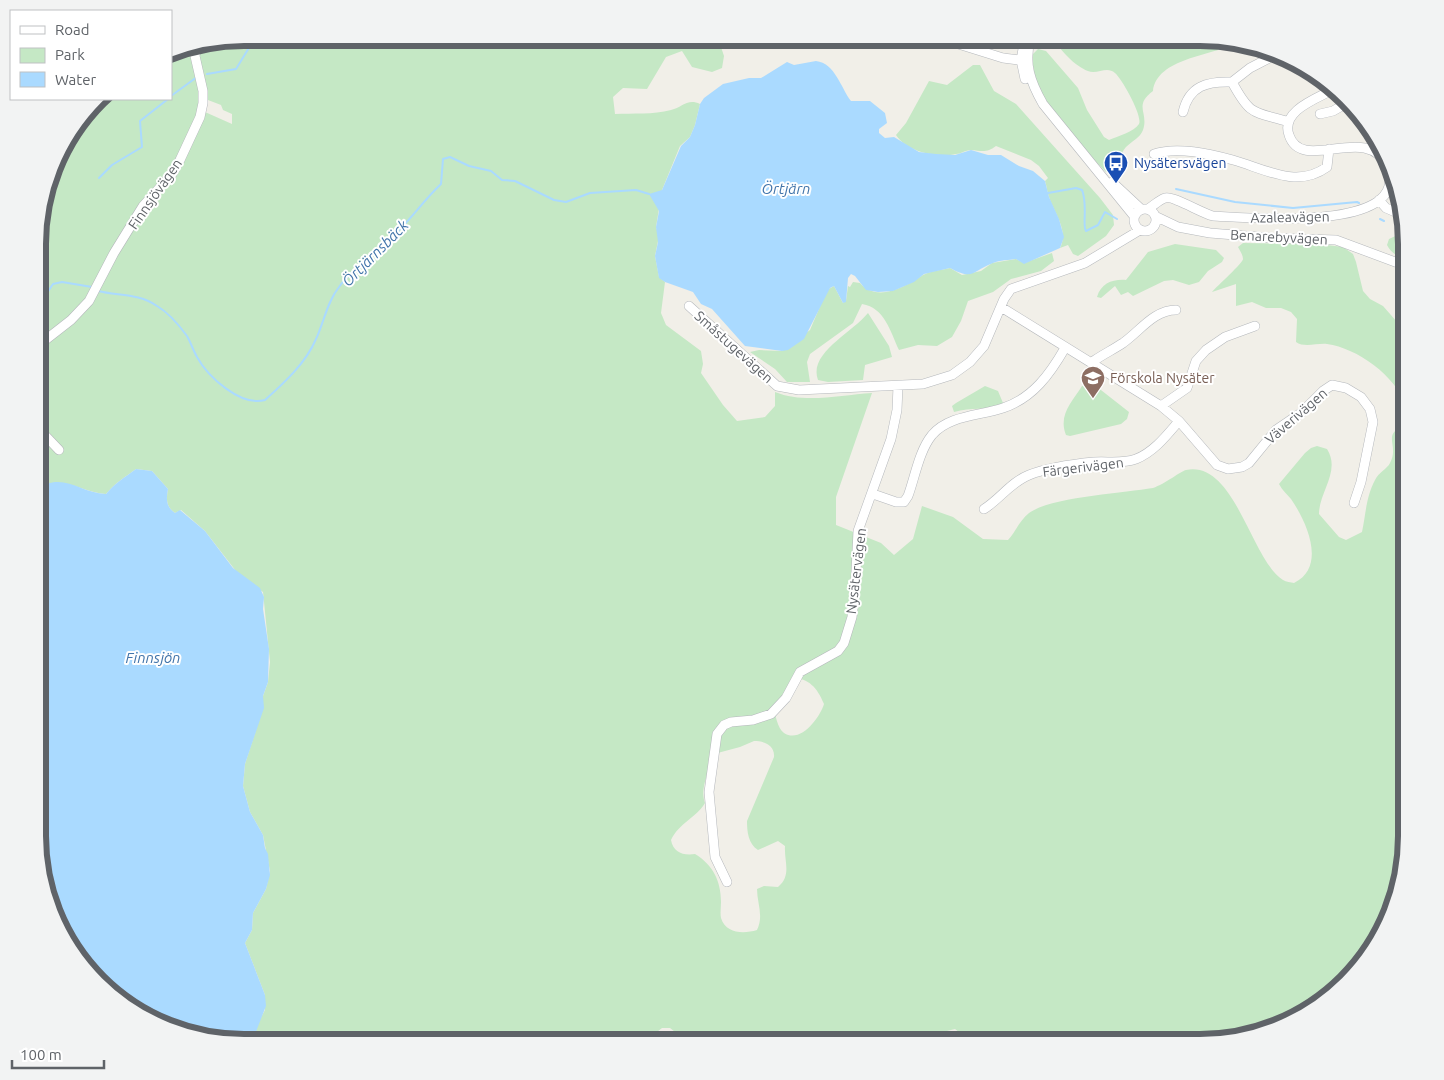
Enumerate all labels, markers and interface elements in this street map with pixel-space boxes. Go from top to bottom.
legend [10,10,172,100]
text: Road [55,21,90,38]
text: Park [55,46,85,63]
text: Water [55,71,96,88]
bus stop icon: Nysätersvägen [1103,150,1129,184]
place label: Nysätersvägen [1134,155,1226,171]
street label: Finnsjövägen [125,156,185,232]
water label: Örtjärn [762,180,810,197]
street label: Azaleavägen [1250,208,1330,226]
water label: Örtjärnsbäck [338,216,412,290]
street label: Benarebyvägen [1230,226,1328,248]
street label: Småstugevägen [692,308,776,386]
school or university icon: Förskola Nysäter [1080,365,1106,399]
place label: Förskola Nysäter [1110,370,1215,386]
street label: Väverivägen [1262,385,1330,447]
street label: Färgerivägen [1042,454,1124,480]
street label: Nysätervägen [843,527,869,615]
water label: Finnsjön [126,649,180,666]
scale bar [12,1038,105,1070]
text: 100 m [20,1046,62,1063]

